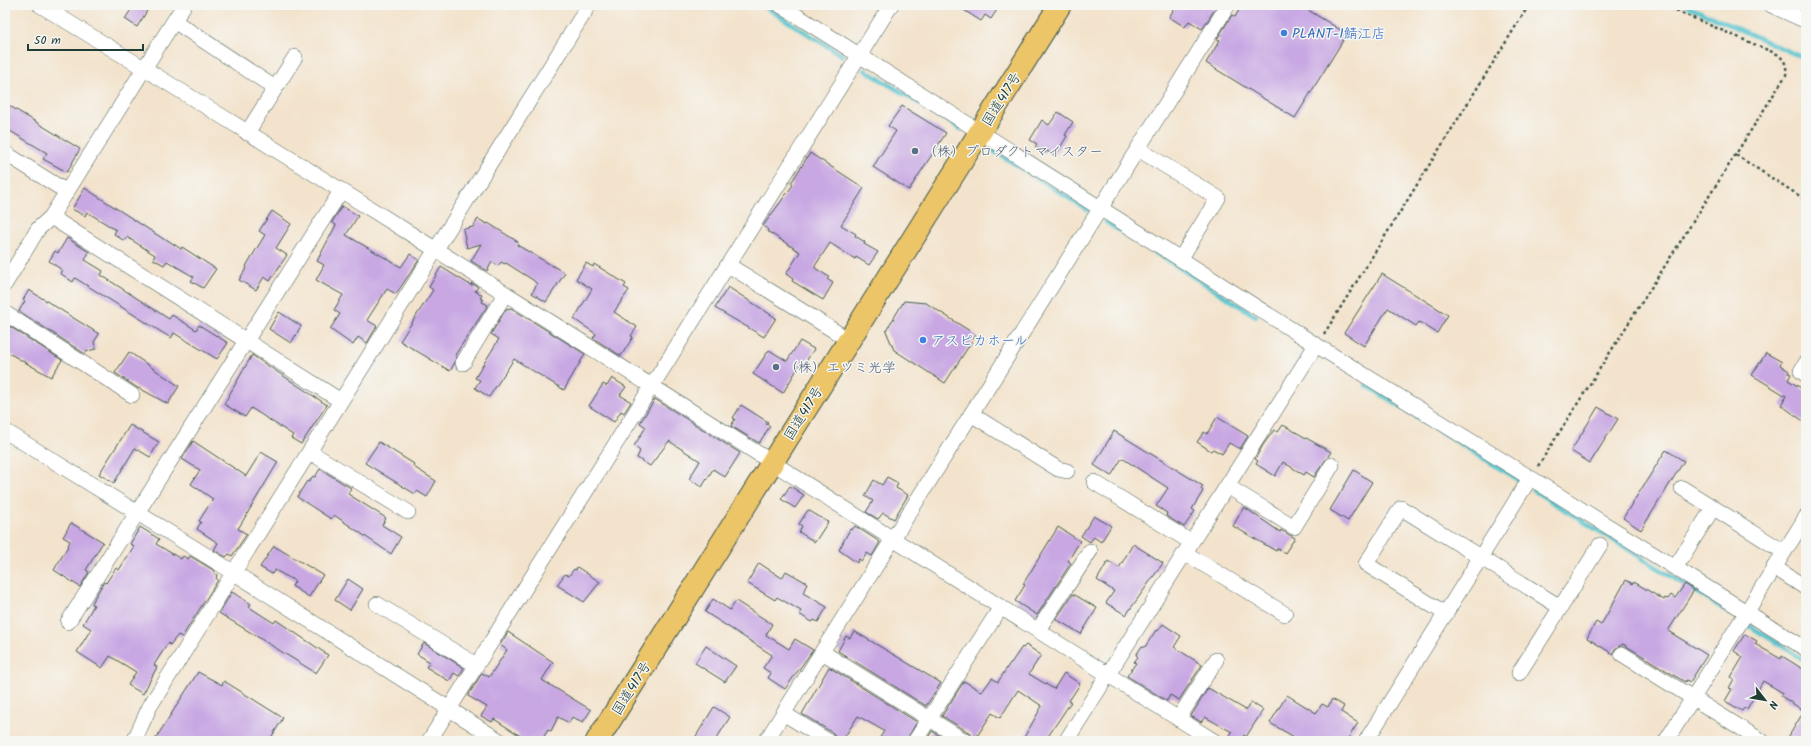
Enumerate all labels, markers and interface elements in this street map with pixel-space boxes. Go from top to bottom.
place label: PLANT-1鯖江店 [1292,23,1386,45]
scale bar [28,26,143,52]
marker: PLANT-1鯖江店 [1279,28,1289,38]
text: 50 m [34,31,61,50]
street label: 国道417号 [976,68,1027,131]
place label: （株）プロダクトマイスター [923,141,1103,163]
marker: （株）プロダクトマイスター [910,146,920,156]
place label: アスピカホール [931,330,1028,352]
marker: アスピカホール [918,335,928,345]
place label: （株）エツミ光学 [784,357,896,379]
marker: （株）エツミ光学 [771,362,781,372]
street label: 国道417号 [778,382,829,445]
street label: 国道417号 [606,657,657,720]
north arrow [1745,680,1785,720]
text: N [1763,697,1782,712]

